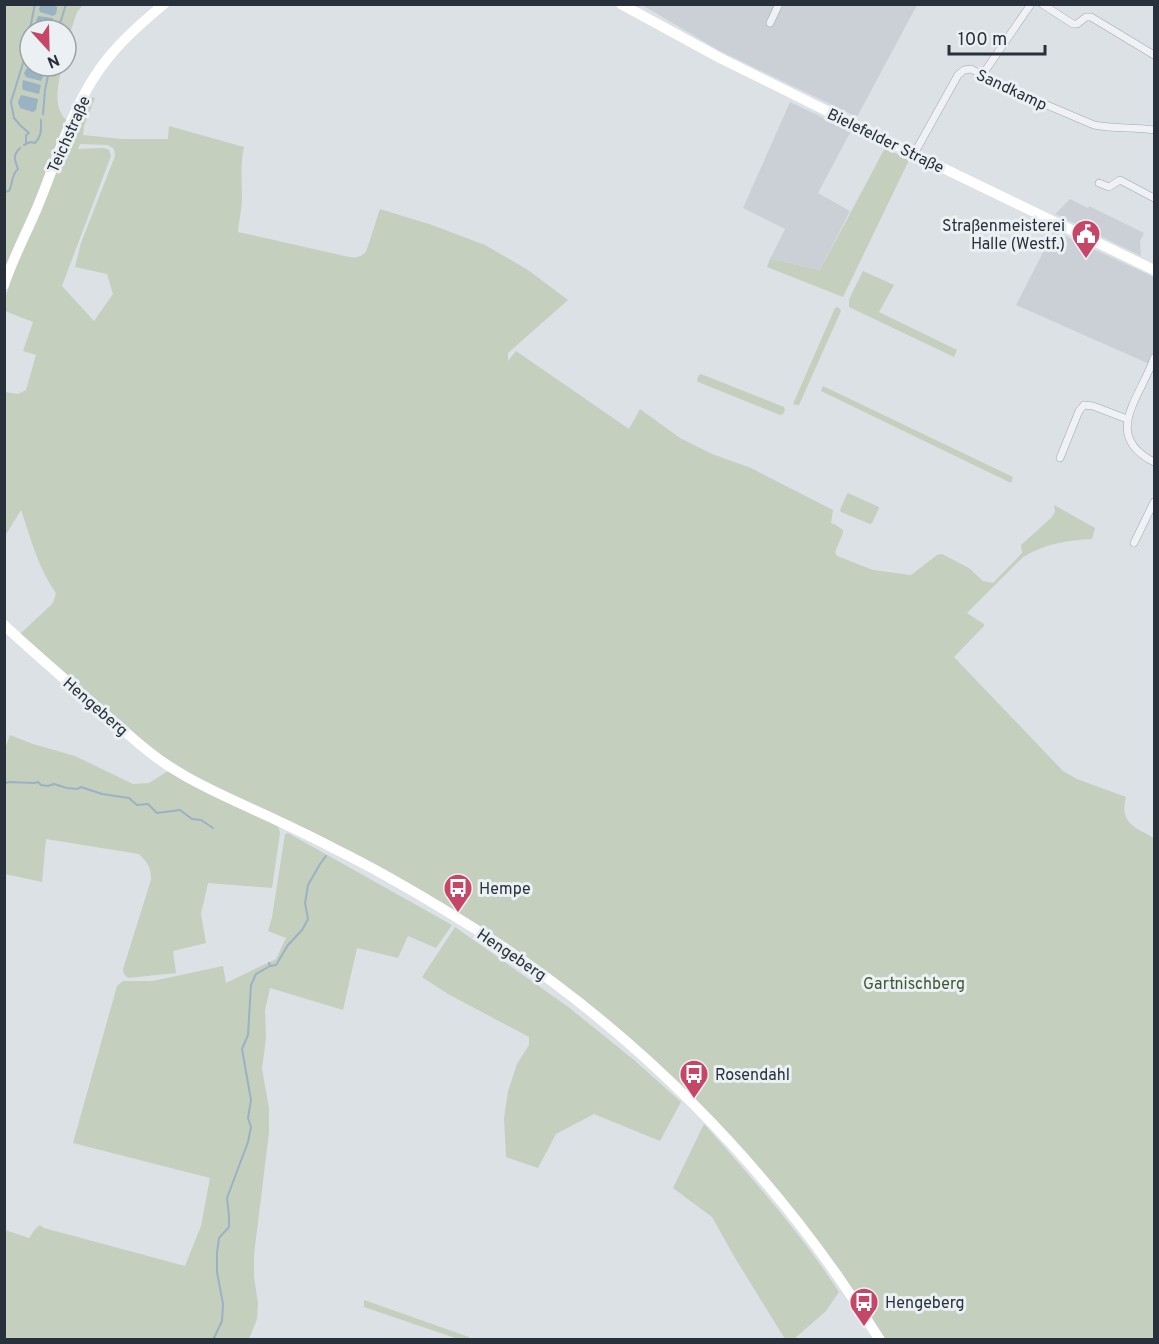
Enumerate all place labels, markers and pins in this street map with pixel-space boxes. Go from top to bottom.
place label: Straßenmeisterei Halle (Westf.) [942,217,1065,255]
public building icon: Straßenmeisterei Halle (Westf.) [1070,218,1102,260]
bus stop icon: Hempe [442,872,474,914]
place label: Hempe [479,880,531,900]
bus stop icon: Rosendahl [678,1058,710,1100]
place label: Rosendahl [715,1066,790,1086]
bus stop icon: Hengeberg [848,1286,880,1328]
place label: Hengeberg [885,1294,965,1314]

